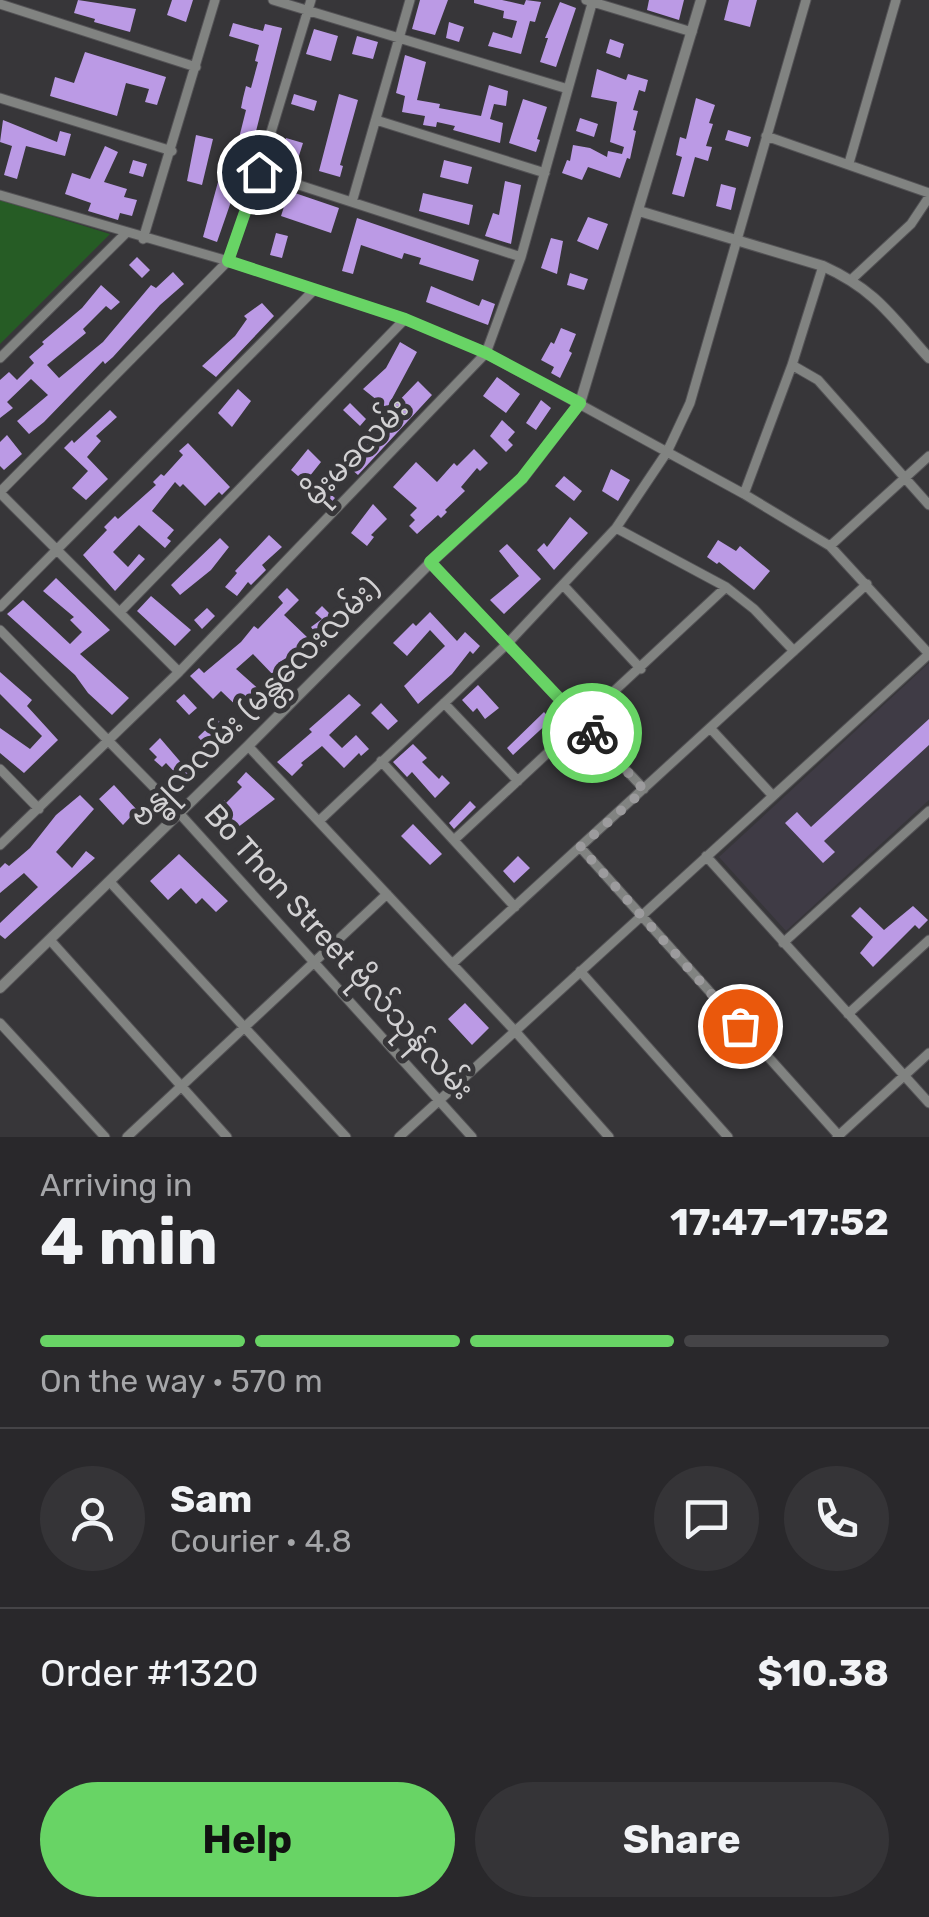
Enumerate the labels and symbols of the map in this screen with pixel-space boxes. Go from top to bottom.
pin [217,130,302,215]
street label: မိုးမခလမ်း [293,388,421,518]
street label: ဗန္ဓုလလမ်း (မန္တလေးလမ်း) [120,567,393,840]
courier [542,683,642,783]
street label: Bo Thon Street ဗိုလ်သုန်လမ်း [192,794,484,1112]
pin [698,984,783,1069]

